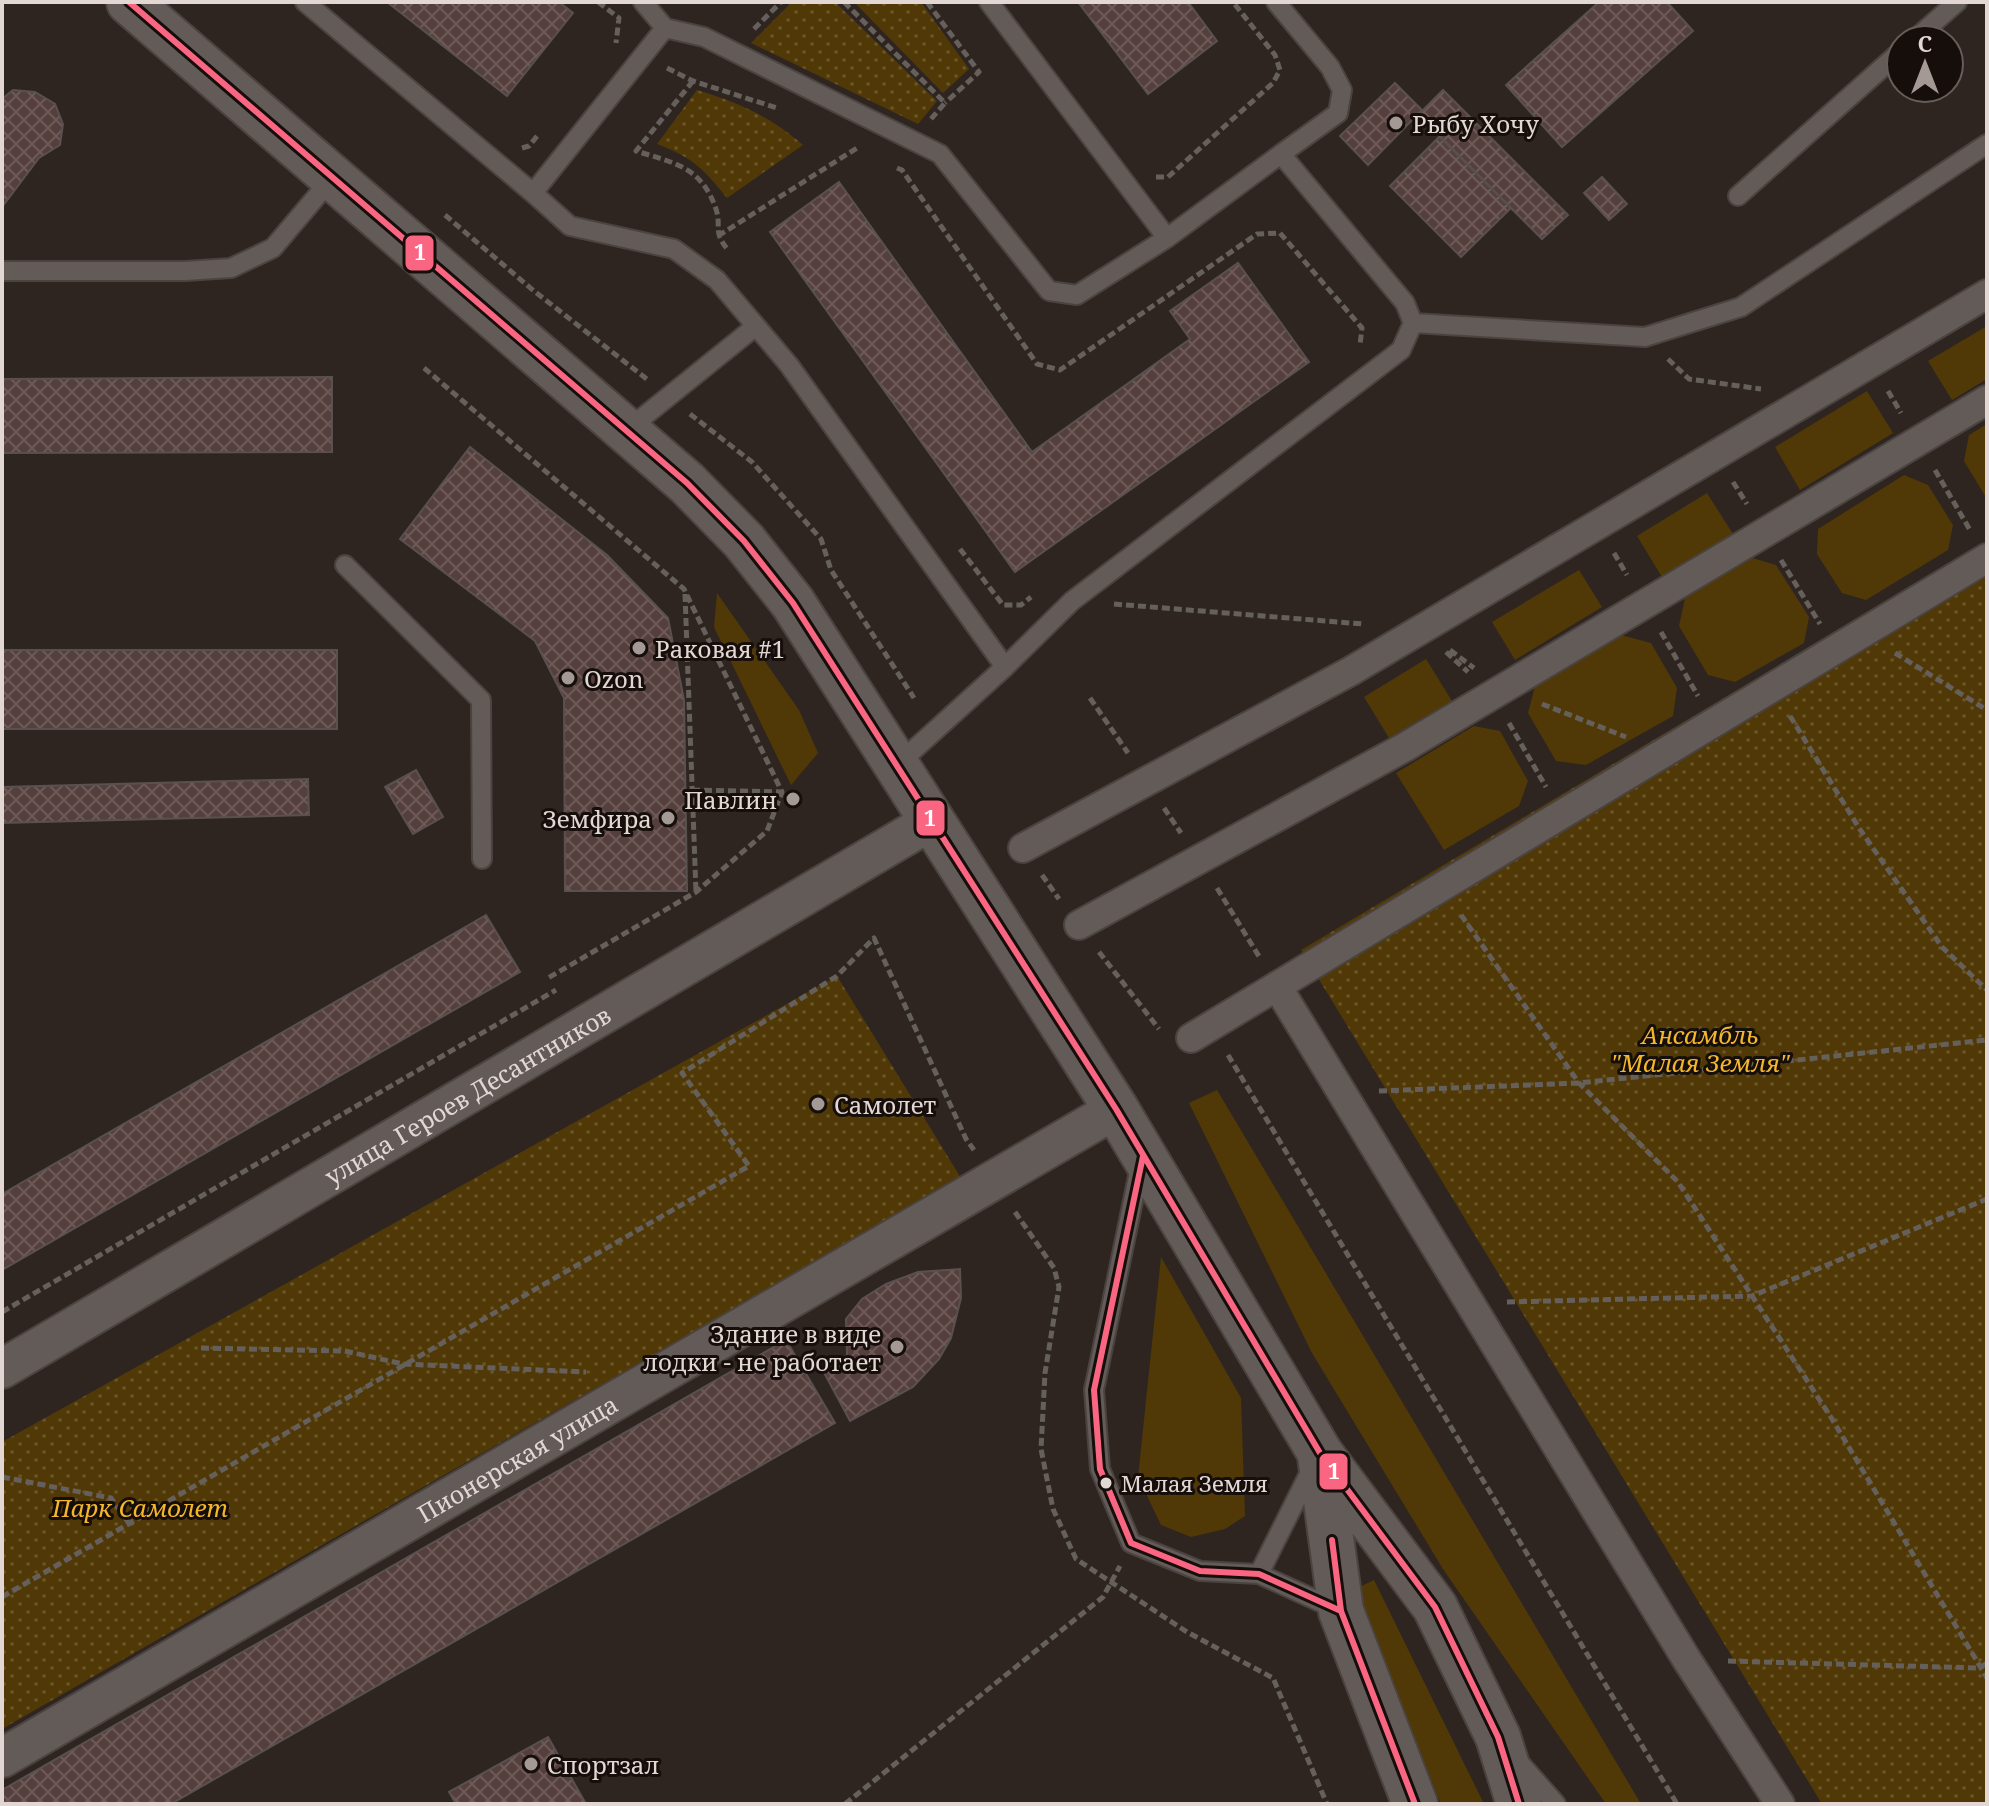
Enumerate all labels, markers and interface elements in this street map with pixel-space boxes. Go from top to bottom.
north arrow [1885,24,1965,104]
text: С [1918,28,1932,58]
place label: Рыбу Хочу [1412,107,1539,140]
marker: Рыбу Хочу [1387,114,1405,132]
line badge: 1 [404,234,435,272]
text: 1 [414,236,426,266]
place label: Раковая #1 [655,632,785,665]
marker: Раковая #1 [630,639,648,657]
place label: Ozon [584,662,643,695]
marker: Ozon [559,669,577,687]
place label: Павлин [684,783,777,816]
marker: Павлин [784,790,802,808]
line badge: 1 [915,799,946,837]
place label: Земфира [543,802,652,835]
text: 1 [924,802,936,832]
marker: Земфира [659,809,677,827]
street label: улица Героев Десантников [318,997,616,1192]
park label: Ансамбль "Малая Земля" [1611,1018,1791,1079]
place label: Самолет [834,1088,937,1121]
marker: Самолет [809,1095,827,1113]
place label: Здание в виде лодки - не работает [643,1317,881,1378]
marker: Здание в виде лодки - не работает [888,1338,906,1356]
street label: Пионерская улица [411,1387,623,1529]
line badge: 1 [1318,1452,1349,1491]
text: 1 [1328,1455,1340,1485]
place label: Малая Земля [1121,1468,1268,1498]
marker: Малая Земля [1098,1475,1114,1491]
park label: Парк Самолет [51,1491,228,1524]
place label: Спортзал [547,1748,659,1781]
marker: Спортзал [522,1755,540,1773]

